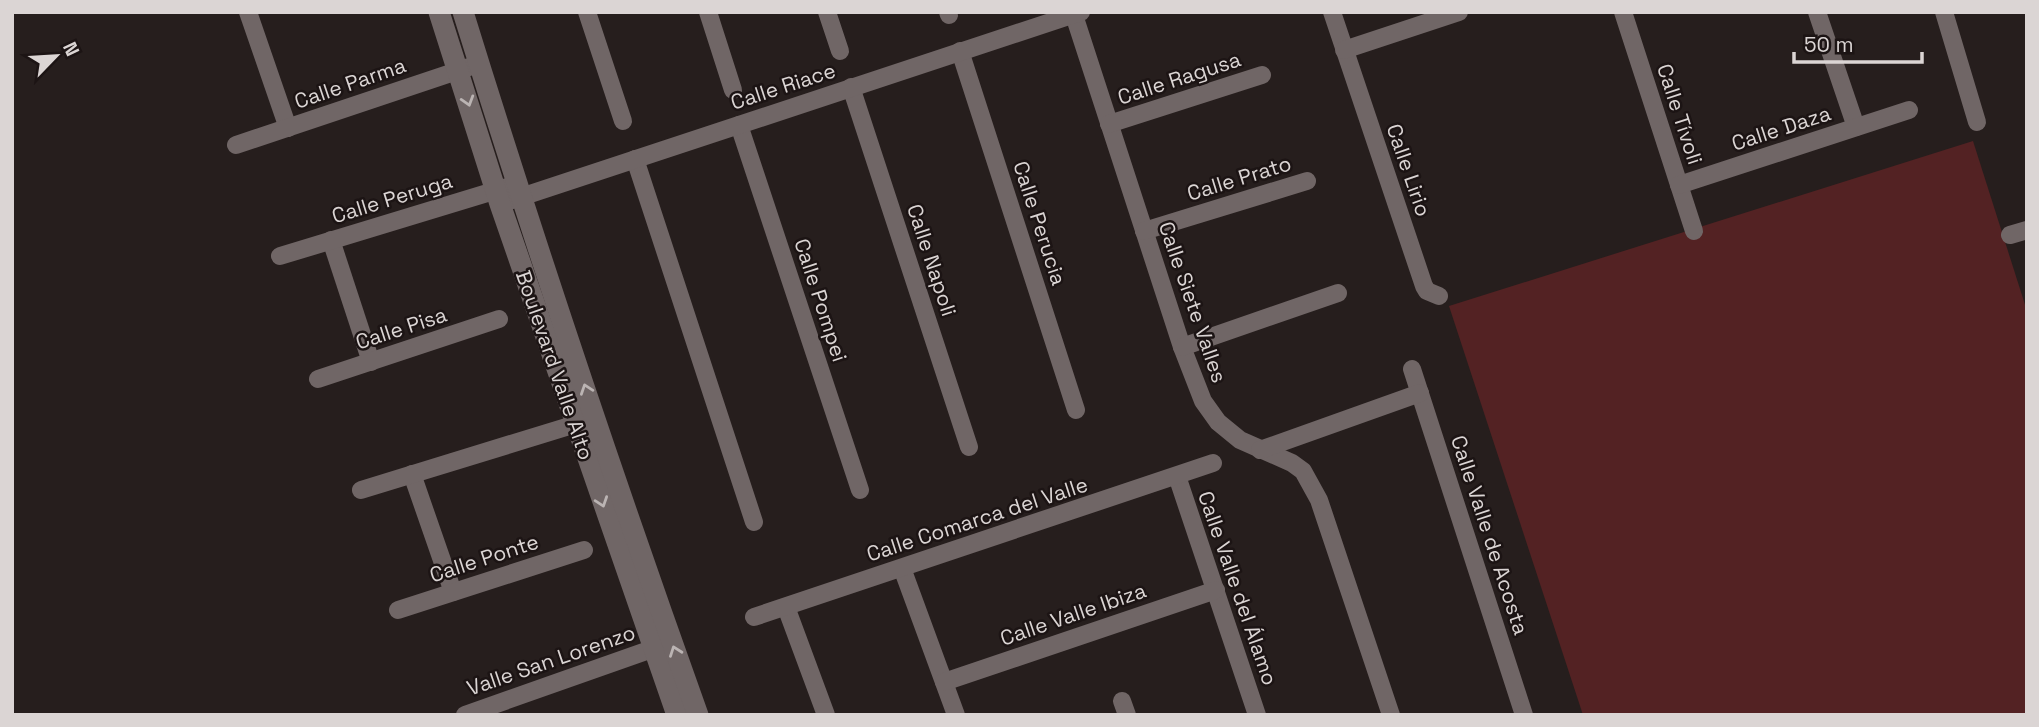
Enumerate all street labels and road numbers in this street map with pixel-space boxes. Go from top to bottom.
street label: Calle Ragusa [1114,45,1244,111]
street label: Calle Parma [291,51,409,115]
street label: Calle Riace [727,56,839,116]
street label: Calle Tívoli [1651,60,1709,168]
street label: Calle Daza [1728,99,1834,157]
street label: Calle Lirio [1381,120,1437,220]
street label: Calle Prato [1184,149,1294,207]
street label: Calle Perucia [1007,158,1073,288]
street label: Calle Peruga [328,167,456,229]
street label: Calle Napoli [901,200,963,320]
street label: Calle Siete Valles [1153,218,1233,386]
street label: Calle Pompei [788,235,854,365]
street label: Boulevard Valle Alto [510,267,600,463]
street label: Calle Pisa [352,301,450,355]
street label: Calle Valle de Acosta [1445,432,1535,638]
street label: Calle Comarca del Valle [863,470,1091,568]
street label: Calle Valle del Álamo [1192,487,1284,689]
street label: Calle Ponte [426,528,542,588]
street label: Calle Valle Ibiza [996,576,1150,652]
street label: Valle San Lorenzo [463,619,639,701]

